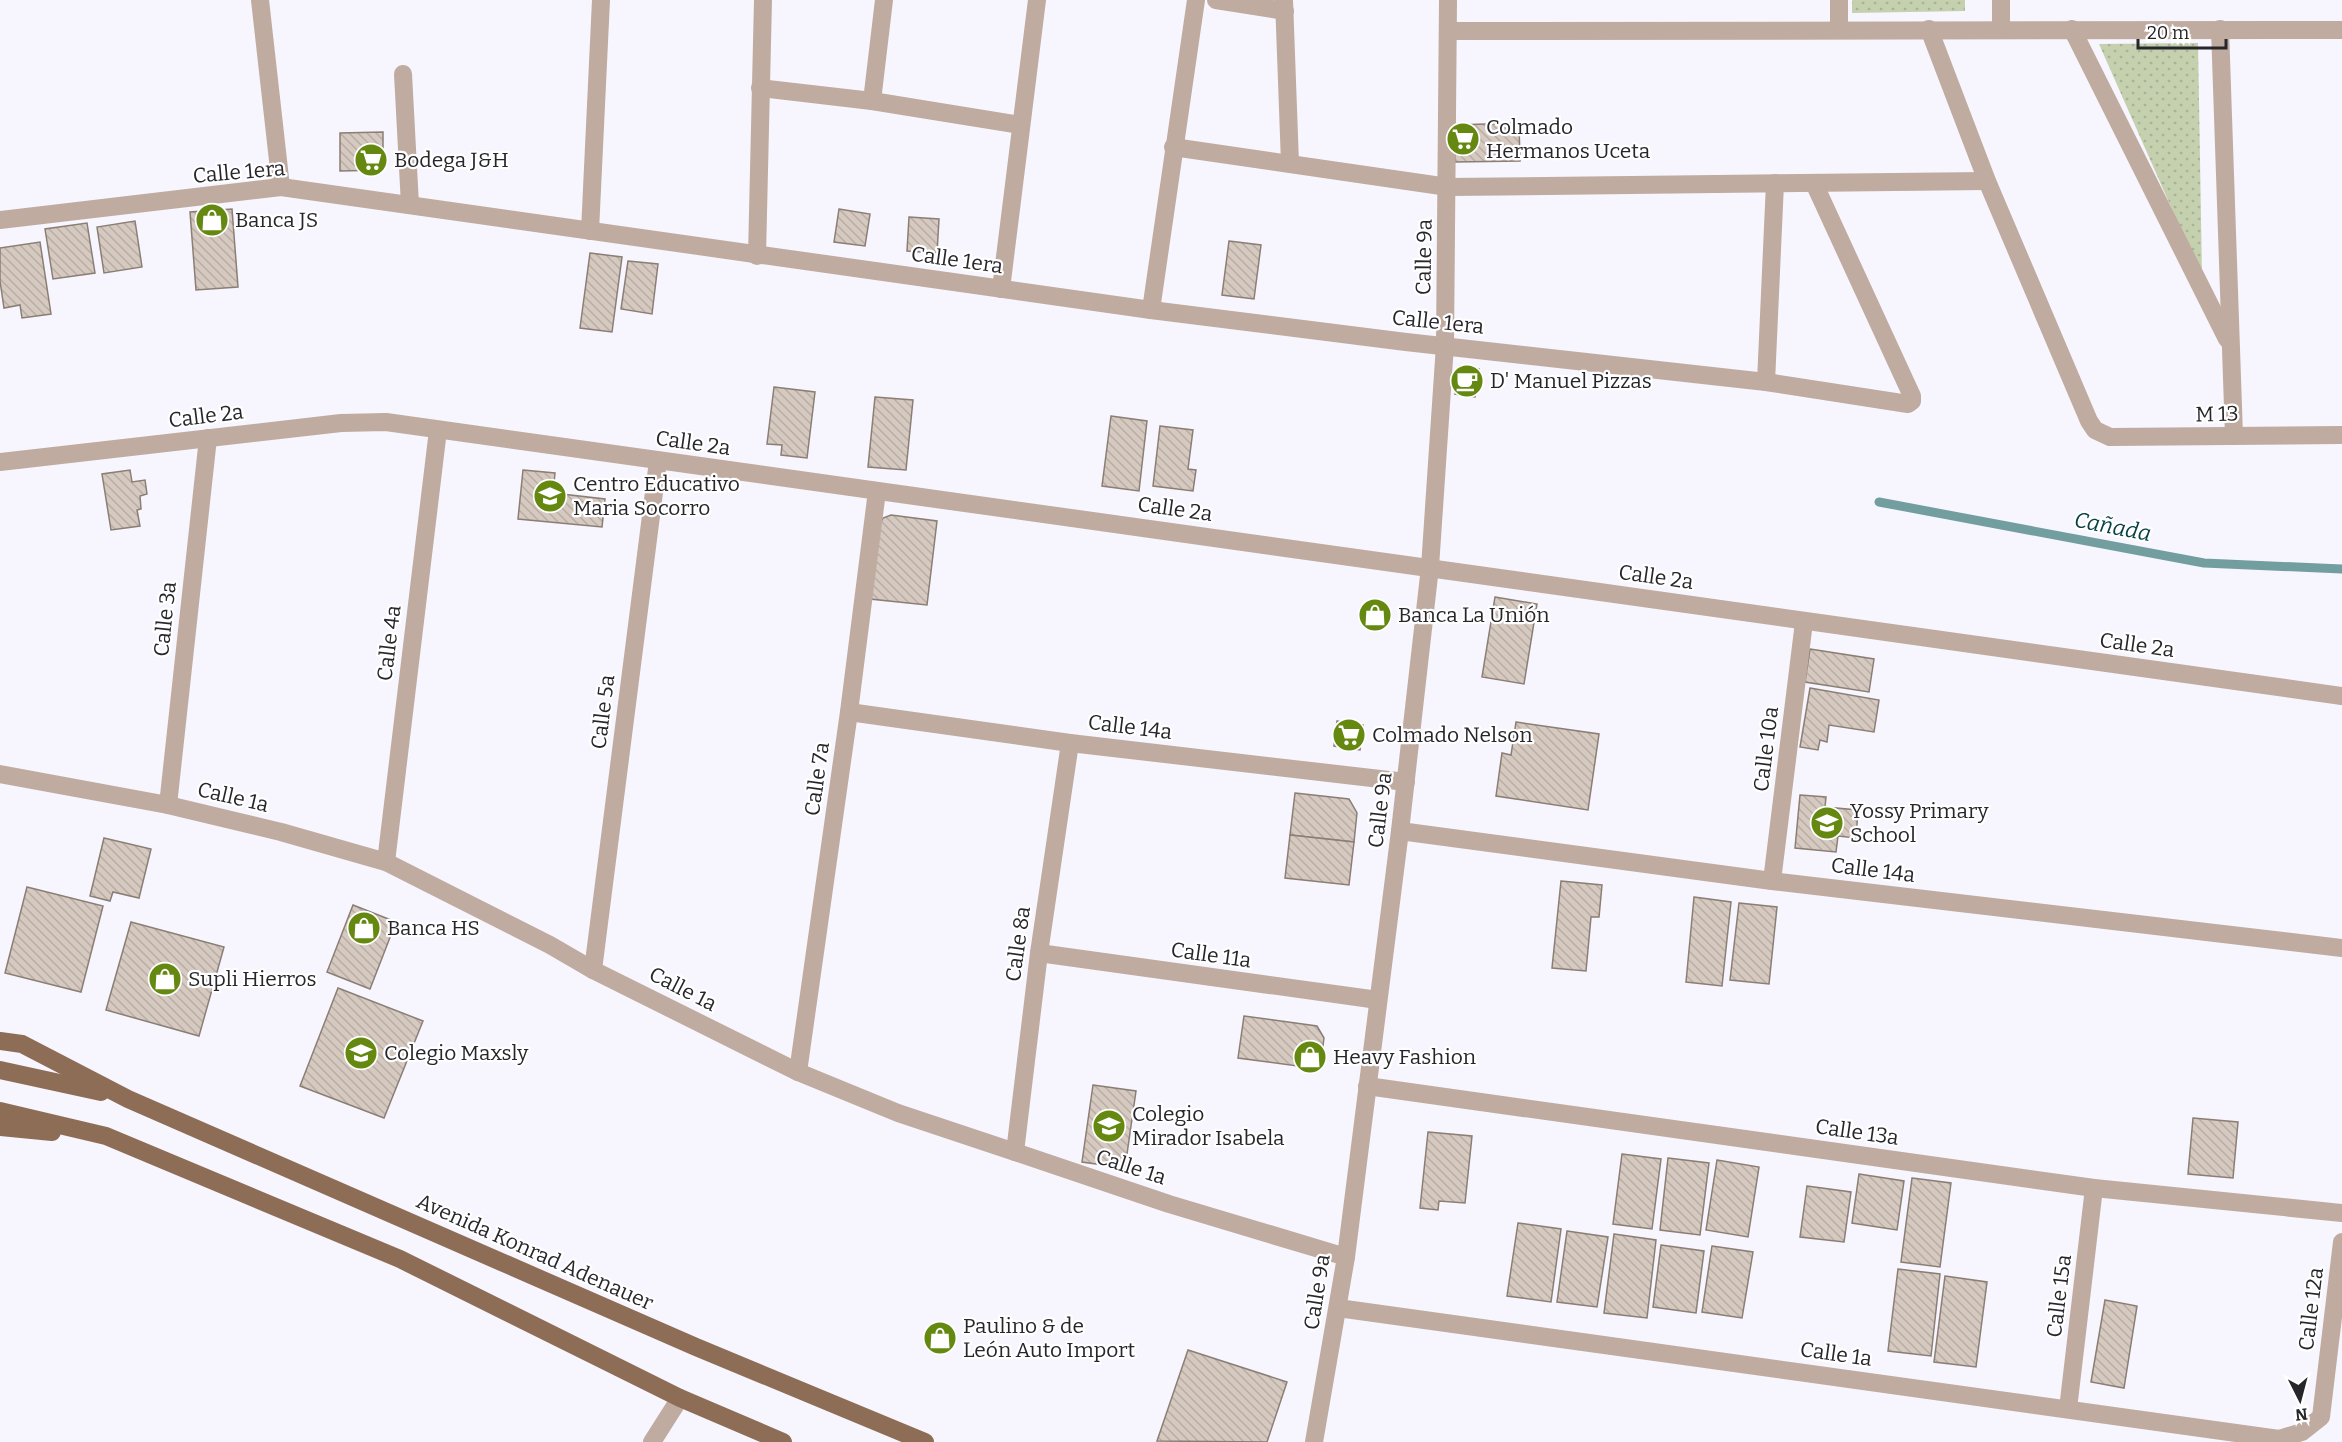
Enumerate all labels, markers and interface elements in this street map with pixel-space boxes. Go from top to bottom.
scale bar [2138,12,2226,50]
text: 20 m [2147,22,2189,44]
place label: Colmado Hermanos Uceta [1486,114,1651,164]
supermarket icon: Colmado Hermanos Uceta [1445,121,1481,157]
supermarket icon: Bodega J&H [353,142,389,178]
place label: Bodega J&H [394,147,509,173]
street label: Calle 1era [192,155,287,189]
shop icon: Banca JS [194,202,230,238]
place label: Banca JS [235,207,318,233]
street label: Calle 9a [1410,218,1438,295]
street label: Calle 1era [909,241,1005,279]
street label: Calle 1era [1391,304,1486,340]
cafe icon: D' Manuel Pizzas [1449,363,1485,399]
place label: D' Manuel Pizzas [1490,368,1652,394]
street label: Calle 2a [167,398,245,433]
street label: M 13 [2195,401,2239,427]
street label: Calle 2a [654,425,733,461]
place label: Centro Educativo Maria Socorro [573,471,740,521]
school or university icon: Centro Educativo Maria Socorro [532,478,568,514]
street label: Calle 2a [1136,491,1215,527]
water label: Cañada [2072,506,2154,547]
street label: Calle 2a [1617,559,1696,595]
street label: Calle 3a [148,580,182,658]
shop icon: Banca La Unión [1357,597,1393,633]
place label: Banca La Unión [1398,602,1550,628]
street label: Calle 4a [371,603,407,682]
street label: Calle 2a [2098,627,2177,663]
street label: Calle 5a [586,673,621,751]
street label: Calle 10a [1748,704,1784,793]
street label: Calle 14a [1086,709,1174,745]
supermarket icon: Colmado Nelson [1331,717,1367,753]
place label: Colmado Nelson [1372,722,1533,748]
street label: Calle 7a [799,740,835,818]
street label: Calle 9a [1362,770,1398,849]
street label: Calle 1a [195,776,272,818]
place label: Yossy Primary School [1850,798,1990,848]
school or university icon: Yossy Primary School [1809,805,1845,841]
street label: Calle 14a [1829,852,1917,888]
street label: Calle 8a [1000,904,1036,983]
shop icon: Banca HS [346,910,382,946]
place label: Banca HS [387,915,480,941]
street label: Calle 11a [1169,936,1253,974]
shop icon: Supli Hierros [147,961,183,997]
street label: Calle 1a [645,961,722,1017]
place label: Supli Hierros [188,966,317,992]
school or university icon: Colegio Maxsly [343,1035,379,1071]
shop icon: Heavy Fashion [1292,1039,1328,1075]
place label: Colegio Maxsly [384,1040,529,1066]
place label: Heavy Fashion [1333,1044,1476,1070]
place label: Colegio Mirador Isabela [1132,1101,1285,1151]
school or university icon: Colegio Mirador Isabela [1091,1108,1127,1144]
street label: Calle 13a [1814,1113,1901,1151]
street label: Calle 1a [1093,1143,1170,1191]
street label: Avenida Konrad Adenauer [413,1188,657,1316]
street label: Calle 9a [1298,1252,1336,1332]
street label: Calle 15a [2041,1252,2077,1339]
street label: Calle 12a [2293,1265,2329,1352]
place label: Paulino & de León Auto Import [963,1313,1136,1363]
shop icon: Paulino & de León Auto Import [922,1320,958,1356]
street label: Calle 1a [1798,1336,1874,1372]
north arrow [2270,1370,2330,1430]
text: N [2294,1404,2309,1425]

